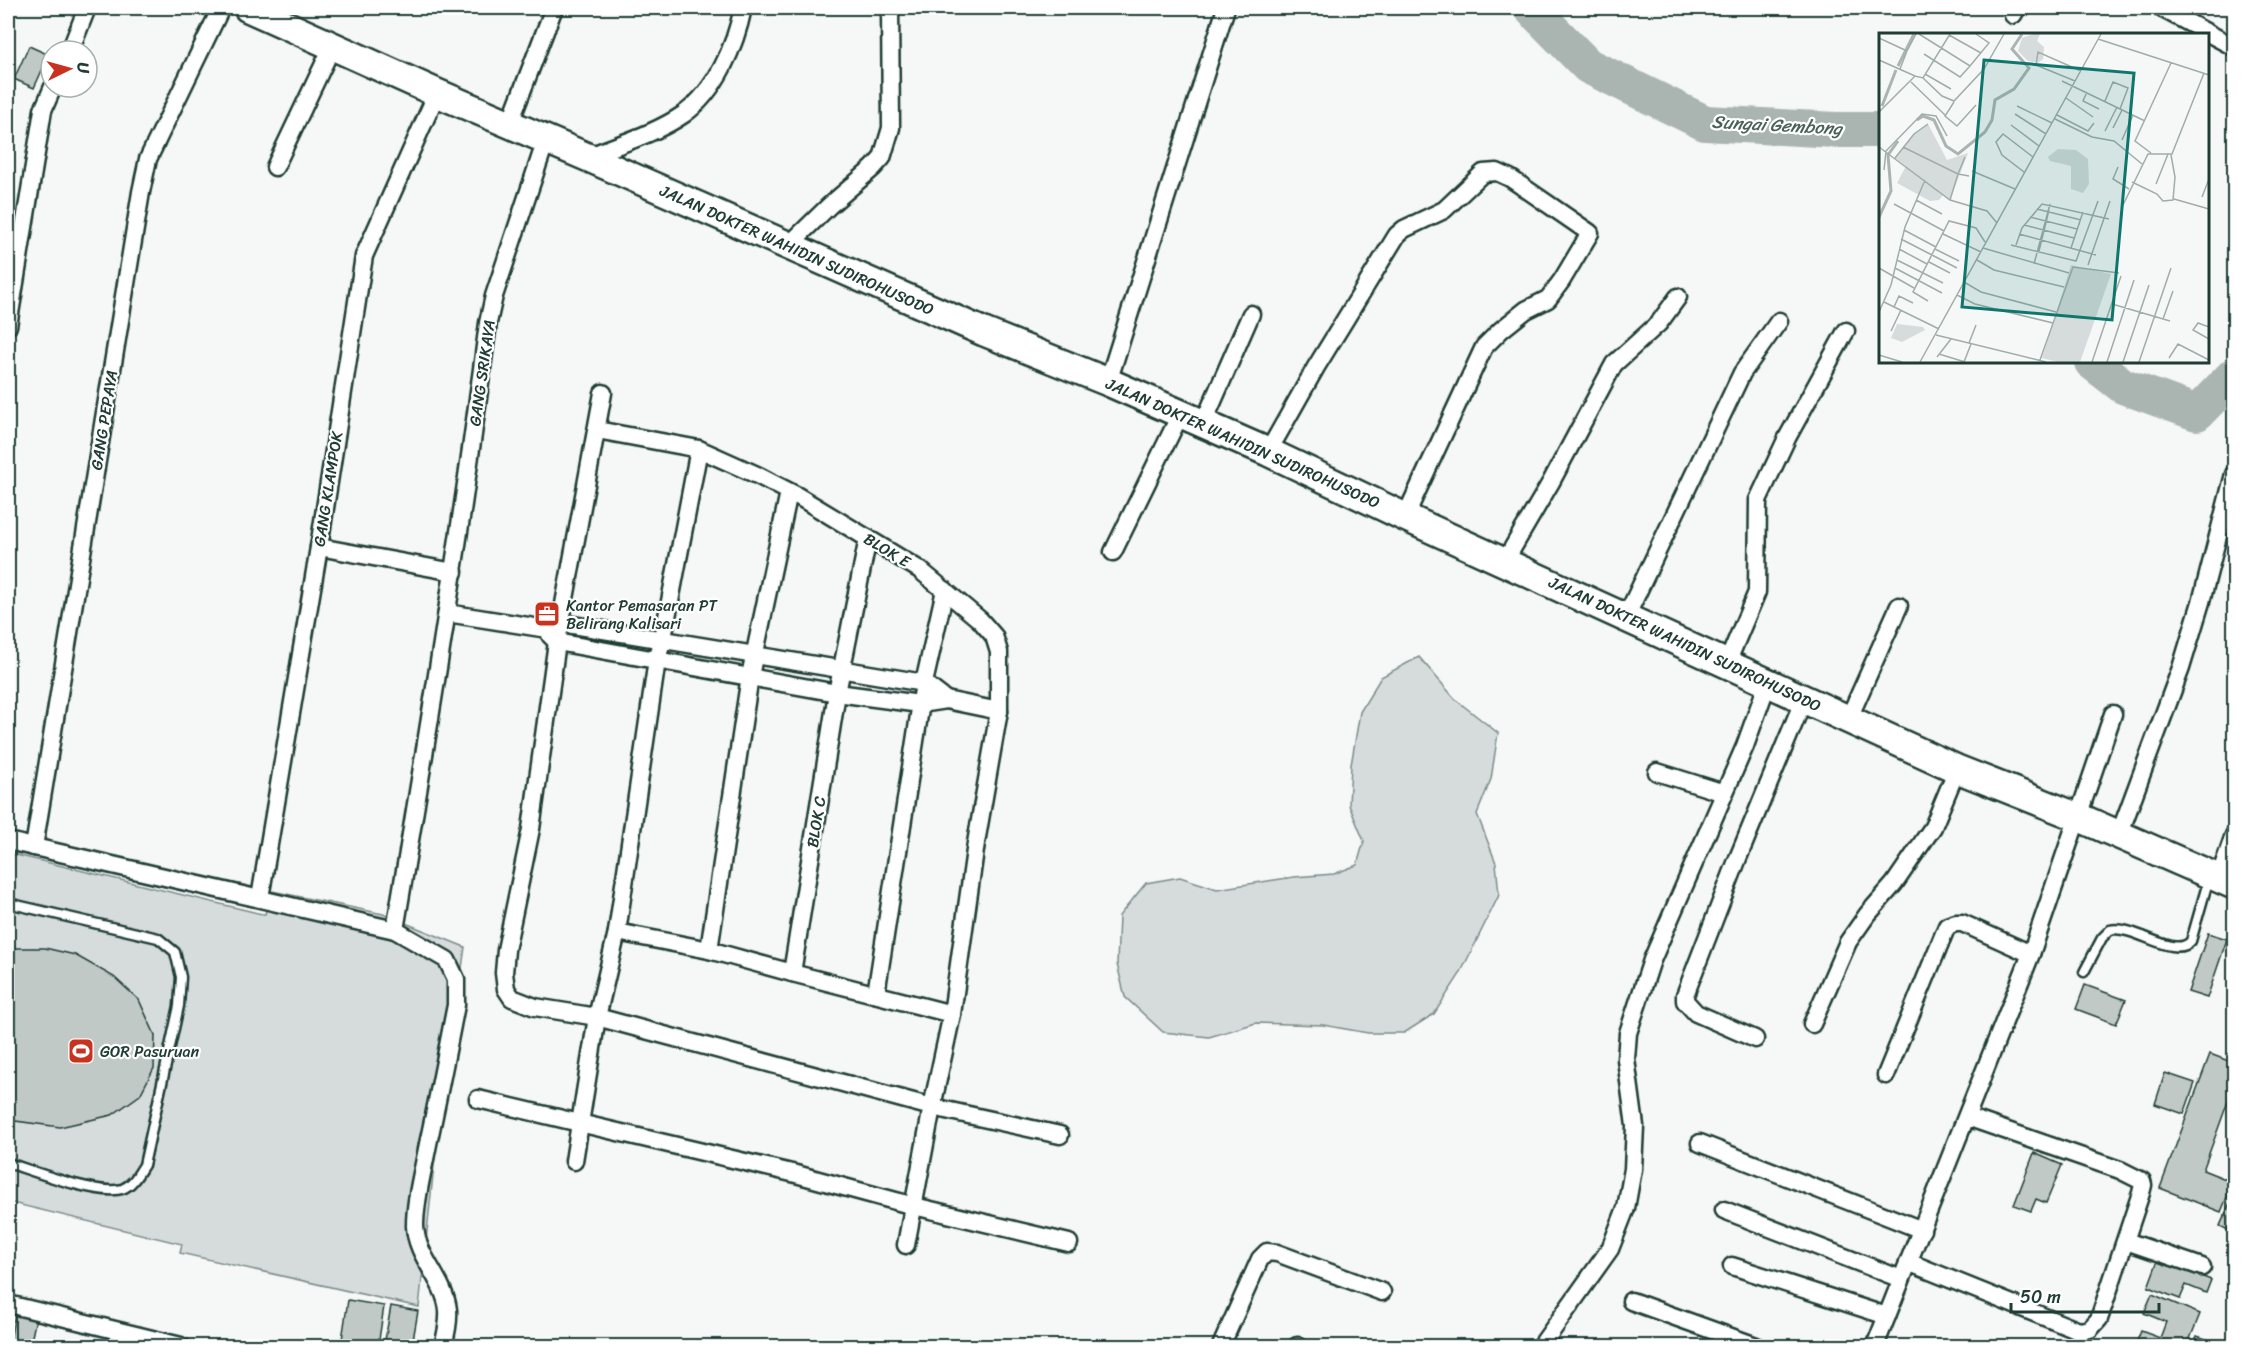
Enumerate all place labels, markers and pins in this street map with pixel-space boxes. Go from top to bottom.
place label: Kantor Pemasaran PT Belirang Kalisari [566,591,718,638]
office icon: Kantor Pemasaran PT Belirang Kalisari [532,599,562,629]
sports icon: GOR Pasuruan [66,1036,96,1066]
place label: GOR Pasuruan [100,1037,200,1066]

